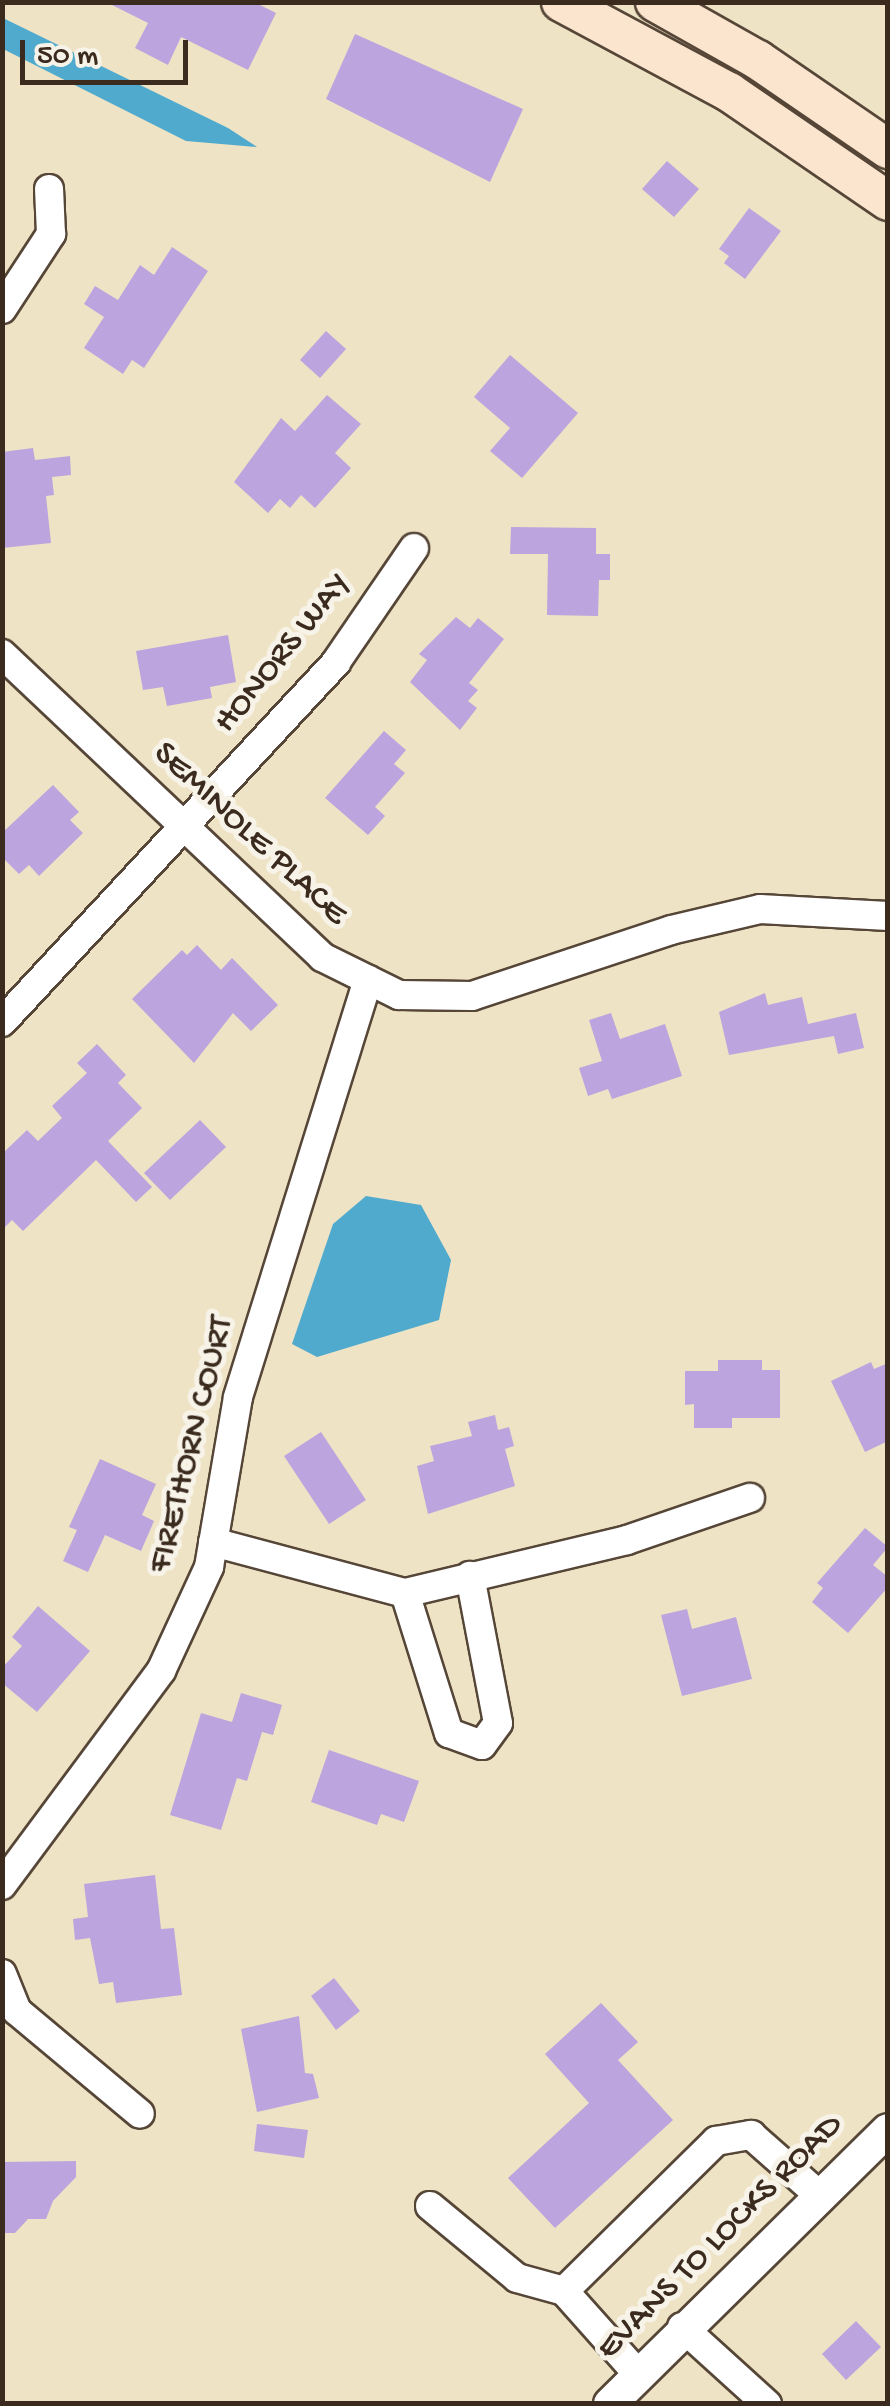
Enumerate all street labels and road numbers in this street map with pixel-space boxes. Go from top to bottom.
street label: HONORS WAY [206,565,362,743]
street label: SEMINOLE PLACE [143,734,355,936]
street label: FIRETHORN COURT [141,1313,245,1577]
street label: EVANS TO LOCKS ROAD [589,2106,853,2370]

